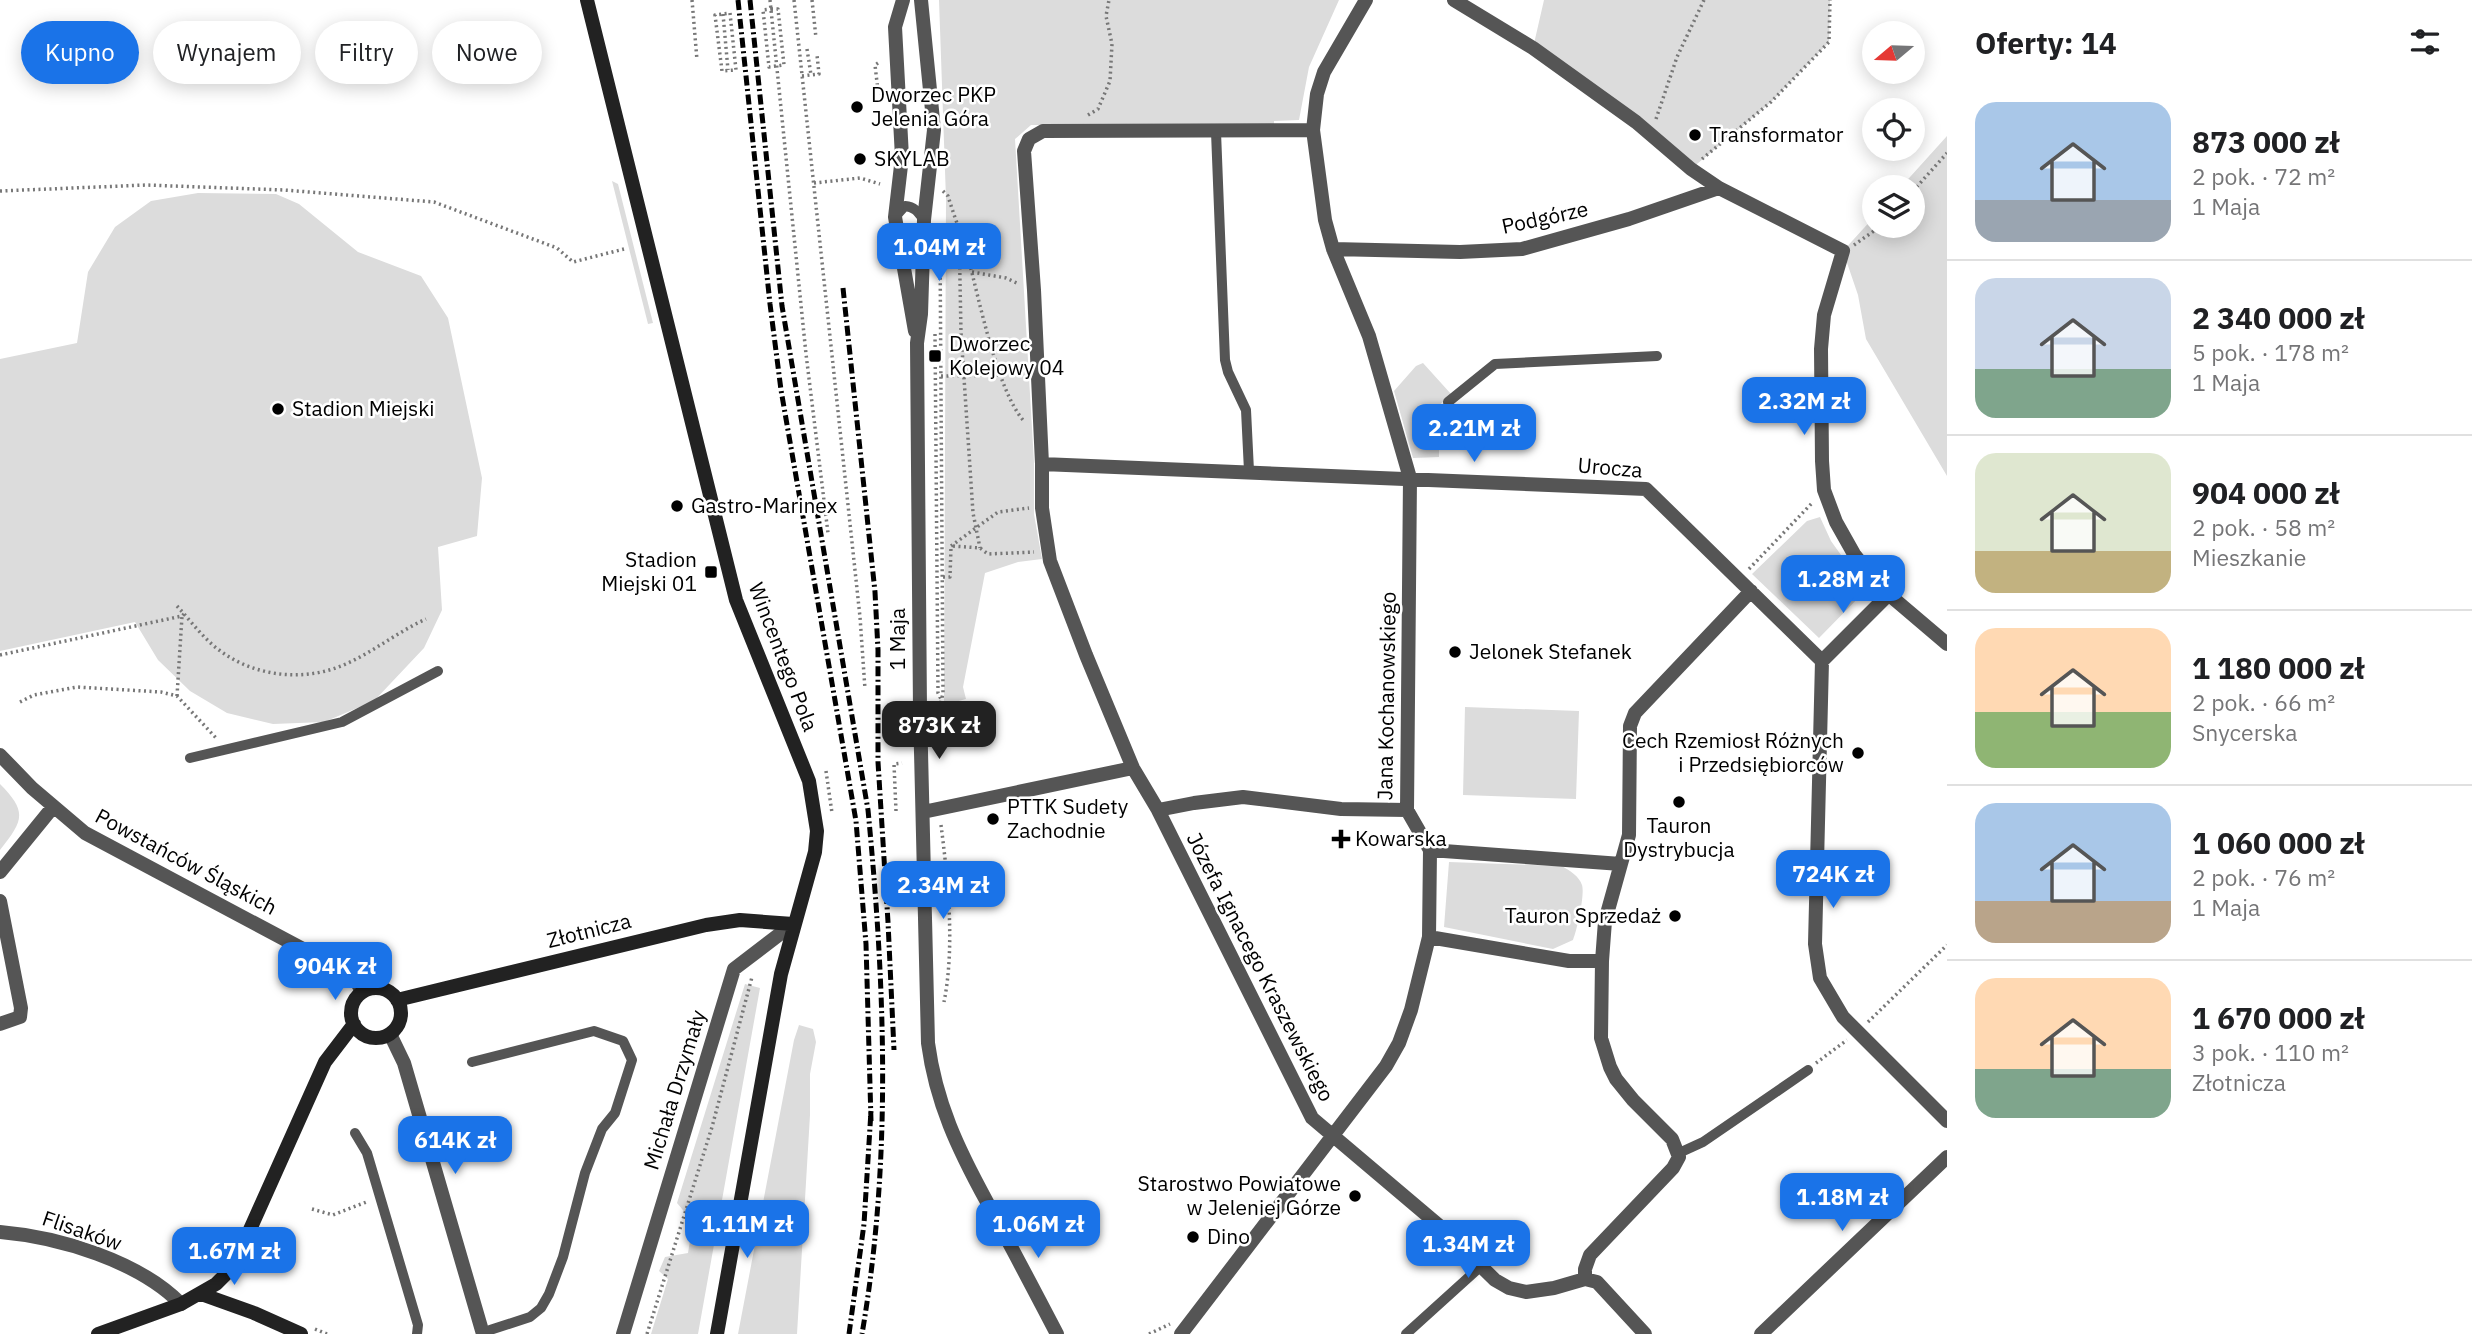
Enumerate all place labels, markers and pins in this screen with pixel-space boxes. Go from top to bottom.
place label: Dworzec PKP Jelenia Góra [871,80,996,132]
marker: Dworzec PKP Jelenia Góra [849,99,865,115]
place label: Transformator [1709,120,1844,148]
marker: Transformator [1687,127,1703,143]
place label: SKYLAB [874,144,950,172]
marker: SKYLAB [852,151,868,167]
pin: 1.04M zł [867,224,1011,283]
place label: Dworzec Kolejowy 04 [949,329,1064,381]
marker: Dworzec Kolejowy 04 [927,348,943,364]
pin: 2.32M zł [1732,378,1876,437]
place label: Stadion Miejski [292,394,435,422]
marker: Stadion Miejski [270,401,286,417]
pin: 2.21M zł [1402,405,1546,464]
place label: Gastro-Marinex [691,491,838,519]
marker: Gastro-Marinex [669,498,685,514]
place label: Stadion Miejski 01 [601,545,697,597]
pin: 1.28M zł [1771,556,1915,615]
marker: Stadion Miejski 01 [703,564,719,580]
place label: Jelonek Stefanek [1469,637,1632,665]
marker: Jelonek Stefanek [1447,644,1463,660]
pin: 873K zł [874,702,1004,761]
place label: Cech Rzemiosł Różnych i Przedsiębiorców [1622,726,1844,778]
marker: Cech Rzemiosł Różnych i Przedsiębiorców [1850,745,1866,761]
place label: PTTK Sudety Zachodnie [1007,792,1129,844]
marker: Tauron Dystrybucja [1671,794,1687,810]
marker: PTTK Sudety Zachodnie [985,811,1001,827]
place label: Tauron Dystrybucja [1623,811,1735,863]
place label: Kowarska [1355,824,1447,852]
marker: Kowarska [1333,831,1349,847]
pin: 724K zł [1768,850,1898,910]
pin: 2.34M zł [871,862,1015,921]
place label: Tauron Sprzedaż [1505,901,1661,929]
marker: Tauron Sprzedaż [1667,908,1683,924]
pin: 904K zł [270,942,400,1002]
pin: 614K zł [390,1116,520,1176]
place label: Starostwo Powiatowe w Jeleniej Górze [1138,1169,1341,1221]
pin: 1.18M zł [1770,1174,1914,1233]
marker: Starostwo Powiatowe w Jeleniej Górze [1347,1188,1363,1204]
pin: 1.11M zł [675,1200,819,1260]
pin: 1.06M zł [966,1200,1110,1260]
pin: 1.34M zł [1396,1220,1540,1280]
place label: Dino [1207,1222,1250,1250]
pin: 1.67M zł [162,1228,306,1287]
marker: Dino [1185,1229,1201,1245]

